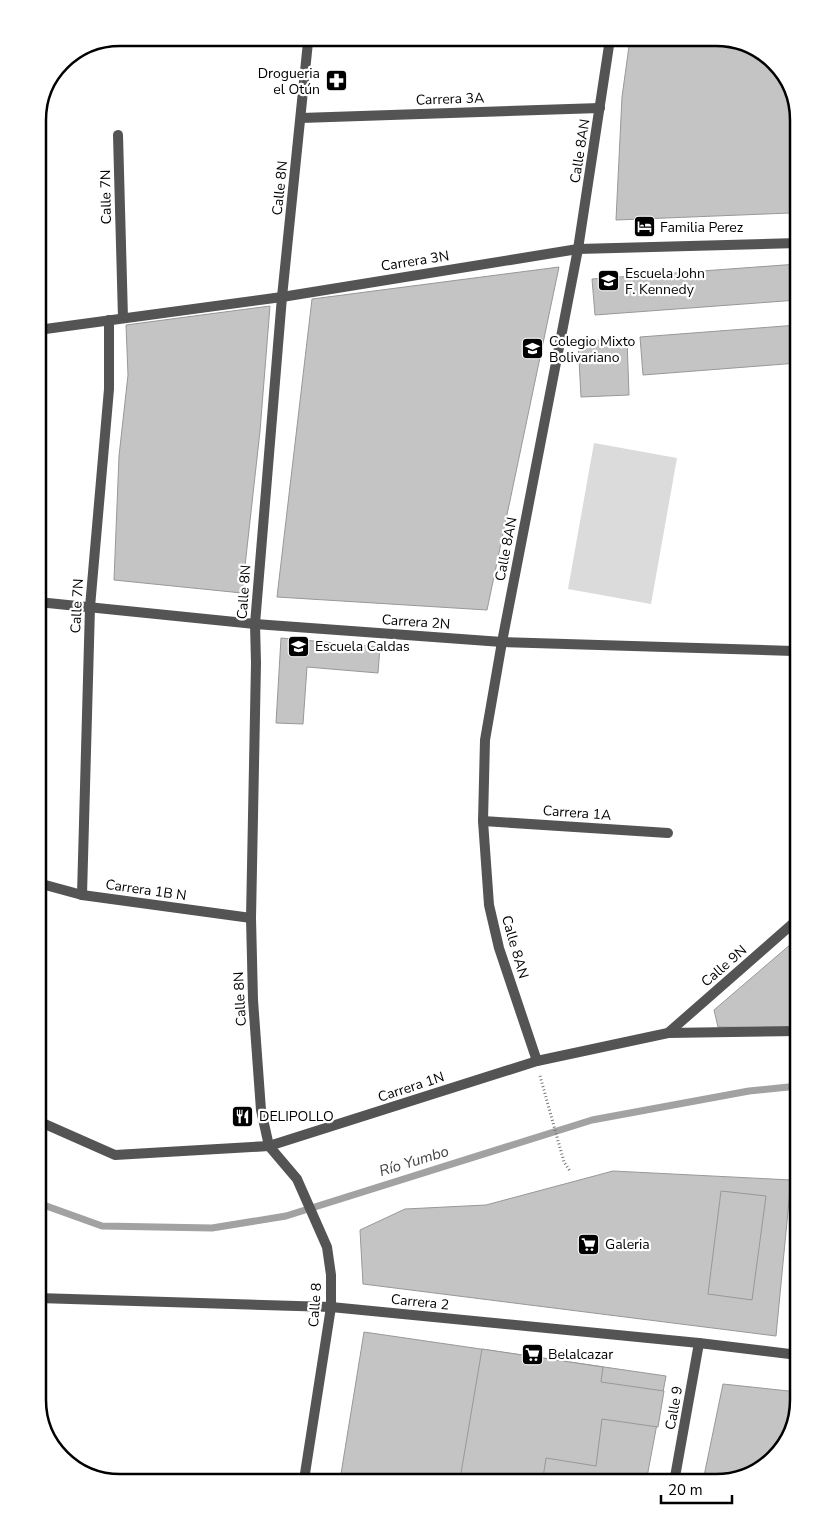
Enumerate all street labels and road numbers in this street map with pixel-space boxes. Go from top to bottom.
street label: Carrera 3A [415,88,485,110]
street label: Calle 8AN [566,117,594,185]
street label: Calle 8N [268,160,292,216]
street label: Calle 7N [96,170,116,224]
street label: Carrera 3N [380,246,450,276]
street label: Calle 8AN [490,515,522,583]
street label: Calle 8N [233,564,255,620]
street label: Calle 7N [66,578,88,634]
street label: Carrera 2N [381,610,451,634]
street label: Carrera 1A [542,801,612,825]
street label: Carrera 1B N [104,875,188,905]
street label: Calle 8AN [497,913,533,981]
street label: Calle 9N [697,941,751,991]
street label: Calle 8N [229,971,251,1027]
street label: Carrera 1N [375,1067,447,1107]
street label: Calle 8 [304,1282,326,1328]
street label: Carrera 2 [390,1290,450,1314]
street label: Calle 9 [661,1385,687,1431]

